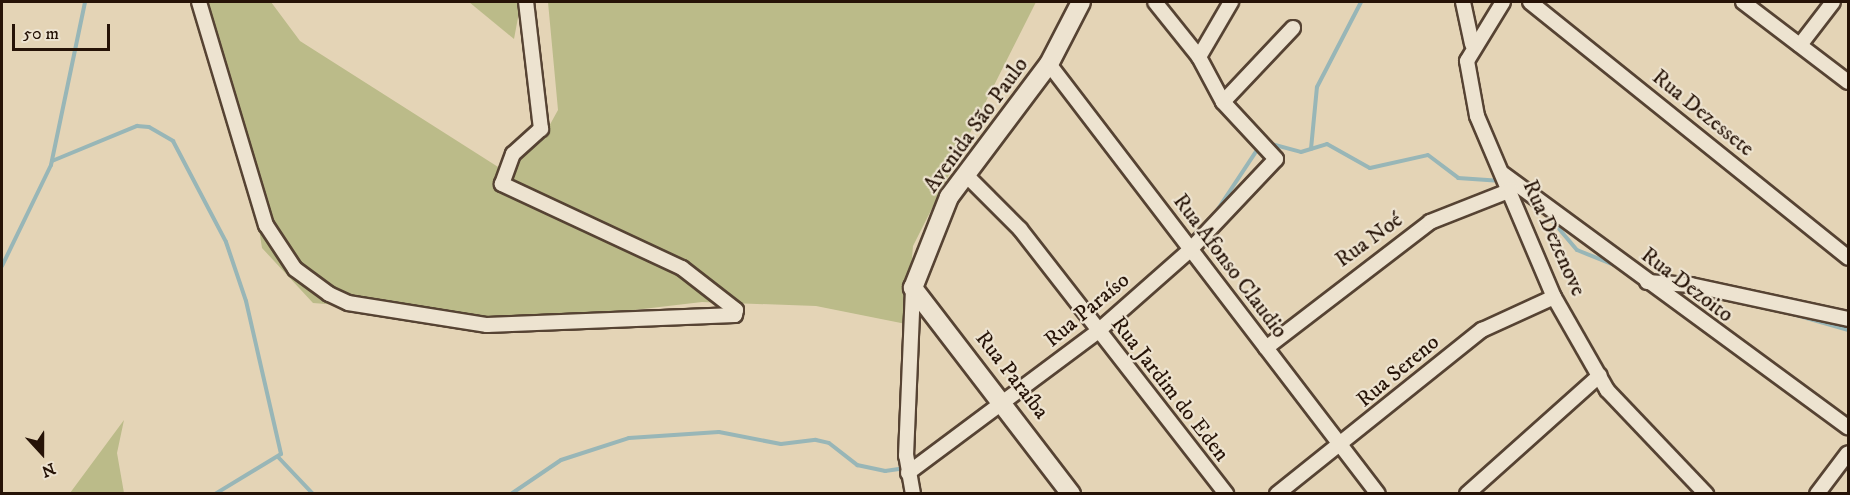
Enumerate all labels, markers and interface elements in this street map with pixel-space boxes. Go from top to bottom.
scale bar [15,12,112,50]
text: 50 m [23,23,59,45]
street label: Avenida São Paulo [918,52,1034,198]
street label: Rua Dezessete [1647,64,1759,162]
street label: Rua Dezenove [1517,176,1591,300]
street label: Rua Afonso Claudio [1167,189,1293,343]
street label: Rua Noé [1330,207,1408,273]
street label: Rua Dezoito [1636,242,1738,328]
street label: Rua Paraíso [1039,267,1135,353]
street label: Rua Jardim do Eden [1105,311,1235,467]
street label: Rua Paraíba [969,326,1055,424]
street label: Rua Sereno [1351,329,1445,413]
north arrow [12,423,72,483]
text: N [39,458,58,481]

